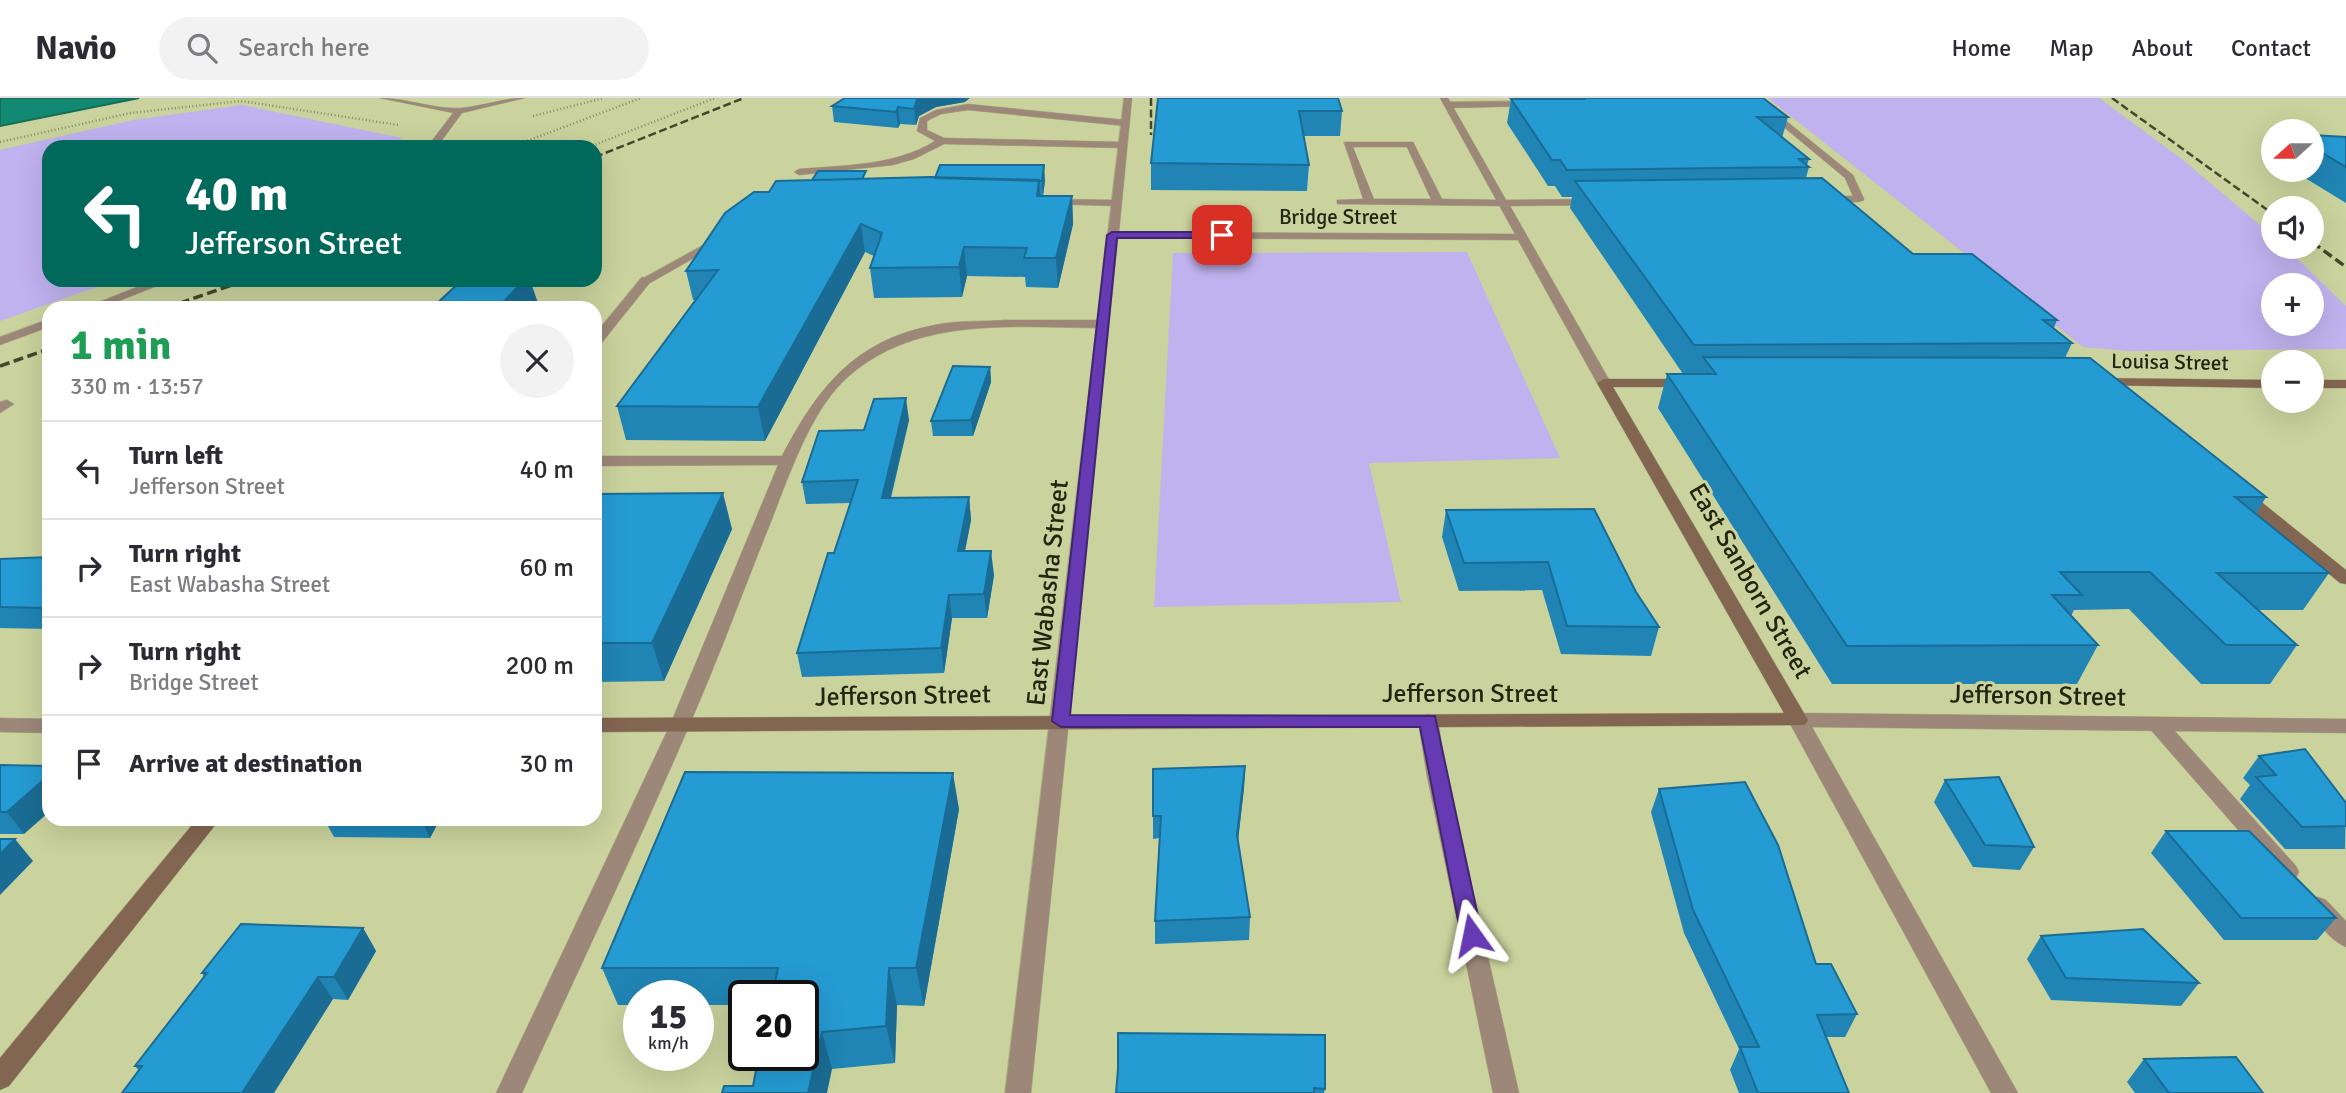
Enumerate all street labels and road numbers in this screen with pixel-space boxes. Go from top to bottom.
street label: Bridge Street [1279,204,1397,230]
street label: Louisa Street [2111,348,2229,376]
street label: East Wabasha Street [1020,478,1076,708]
street label: East Sanborn Street [1681,478,1819,684]
street label: Jefferson Street [815,678,991,714]
street label: Jefferson Street [1382,678,1558,710]
street label: Jefferson Street [1950,678,2126,714]

